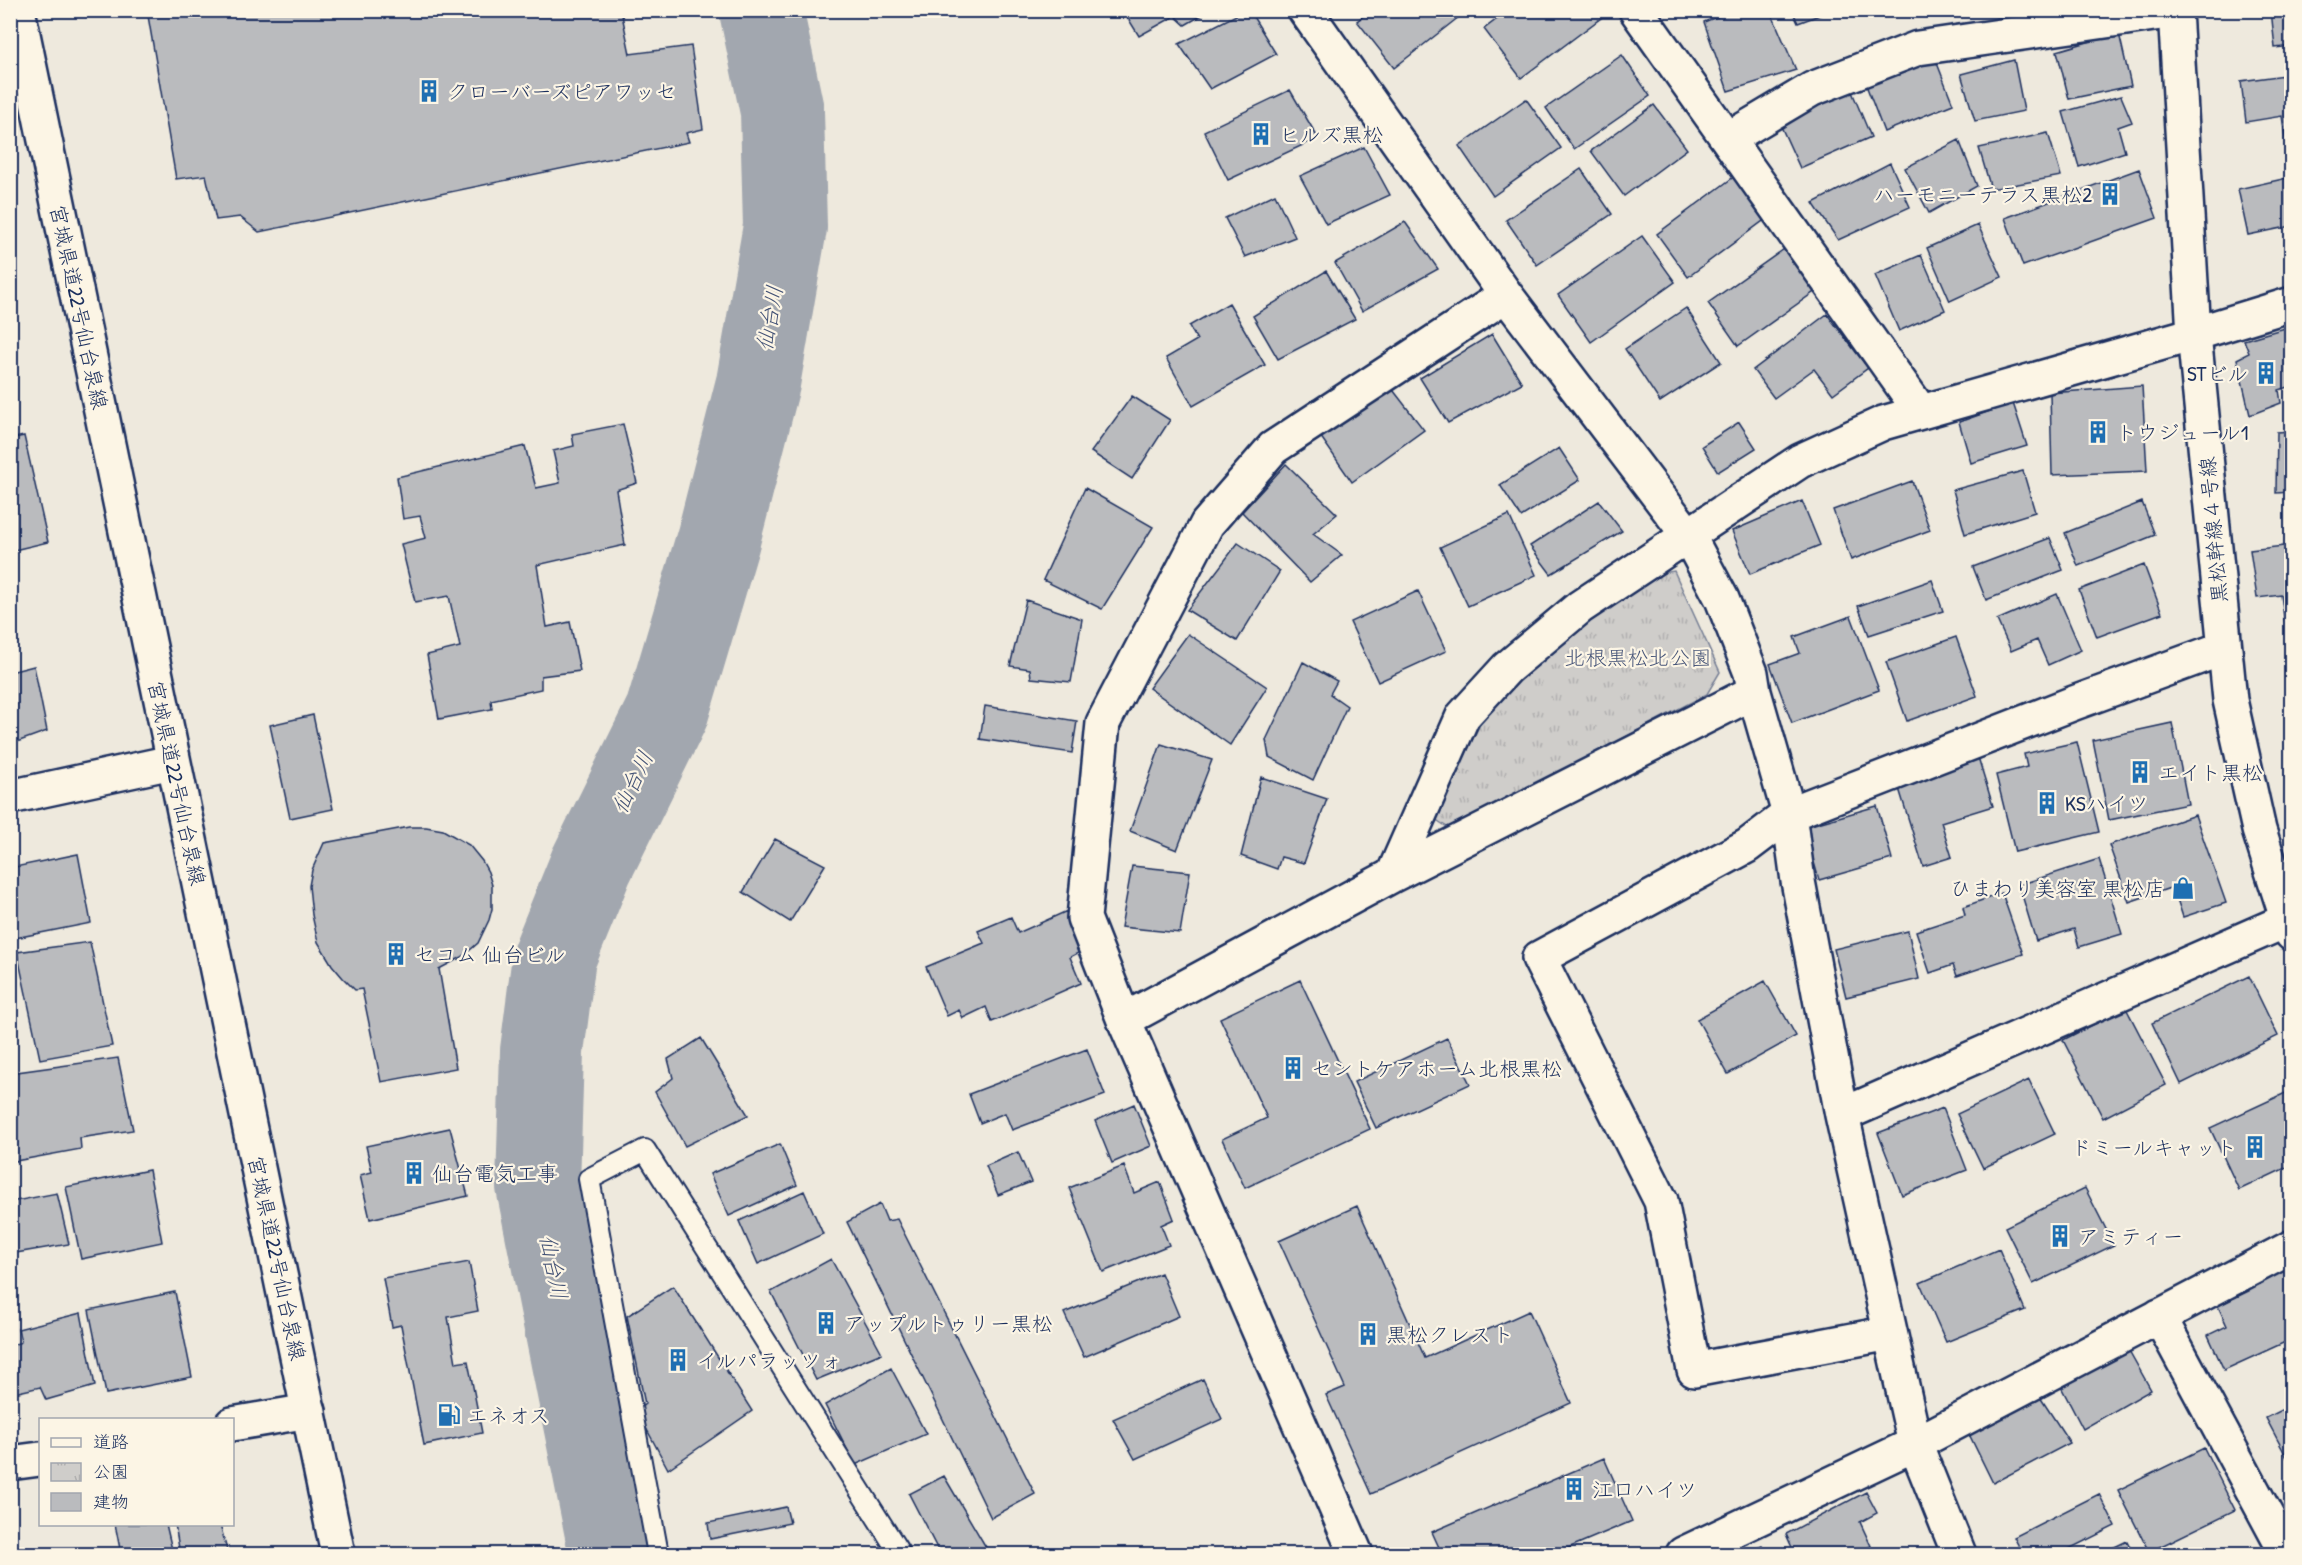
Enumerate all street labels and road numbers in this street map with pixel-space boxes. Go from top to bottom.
street label: 宮城県道22号仙台泉線 [43,202,115,412]
street label: 黒松幹線４号線 [2192,456,2234,604]
street label: 宮城県道22号仙台泉線 [141,678,213,888]
street label: 宮城県道22号仙台泉線 [241,1153,313,1363]

